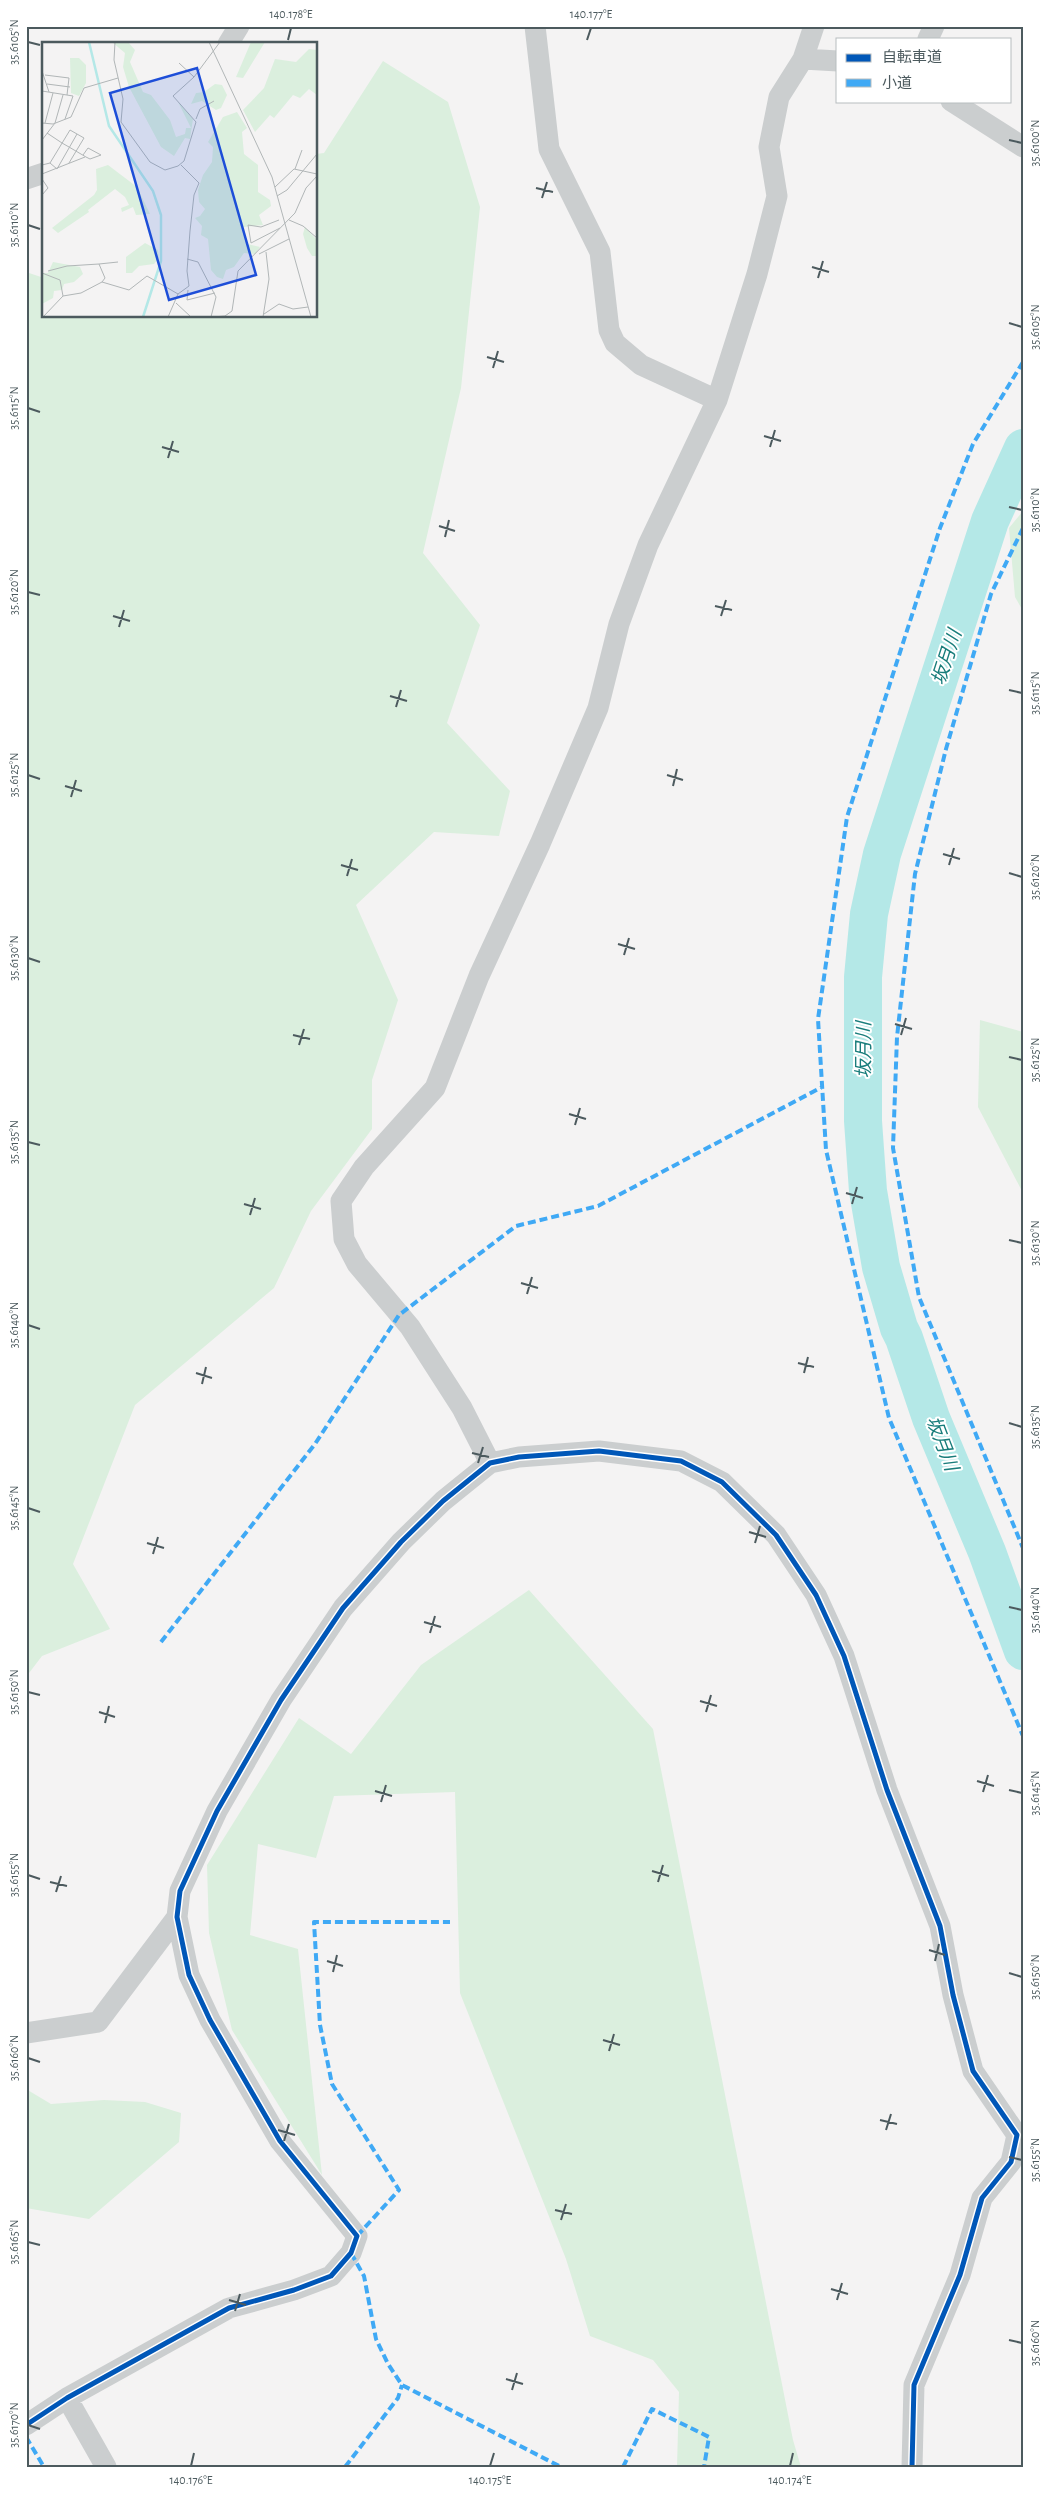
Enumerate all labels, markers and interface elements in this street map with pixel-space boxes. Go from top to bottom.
text: 140.178°E [269,8,313,20]
text: 140.177°E [570,8,612,20]
text: 35.6105°N [8,19,20,65]
legend [836,38,1012,102]
inset map [42,42,318,318]
text: 自転車道 [882,49,942,65]
text: 小道 [882,75,912,91]
text: 35.6100°N [1029,120,1041,166]
text: 35.6110°N [8,203,20,247]
text: 35.6105°N [1029,304,1041,350]
text: 35.6115°N [8,386,20,430]
text: 35.6110°N [1029,488,1041,532]
text: 35.6120°N [8,569,20,615]
water label: 坂月川 [929,625,966,688]
text: 35.6115°N [1029,671,1041,715]
text: 35.6125°N [8,753,20,797]
text: 35.6120°N [1029,854,1041,900]
text: 35.6130°N [8,935,20,981]
water label: 坂月川 [854,1020,874,1079]
text: 35.6125°N [1029,1038,1041,1082]
text: 35.6135°N [8,1120,20,1164]
text: 35.6130°N [1029,1220,1041,1266]
text: 35.6140°N [8,1302,20,1348]
text: 35.6135°N [1029,1405,1041,1449]
water label: 坂月川 [923,1413,962,1475]
text: 35.6145°N [8,1486,20,1530]
text: 35.6140°N [1029,1587,1041,1633]
text: 35.6150°N [8,1669,20,1715]
text: 35.6145°N [1029,1771,1041,1815]
text: 35.6155°N [8,1853,20,1897]
text: 35.6150°N [1029,1954,1041,2000]
text: 35.6160°N [8,2035,20,2081]
text: 35.6155°N [1029,2138,1041,2182]
text: 35.6165°N [8,2220,20,2264]
text: 35.6160°N [1029,2320,1041,2366]
text: 35.6170°N [8,2402,20,2448]
text: 140.176°E [169,2474,213,2486]
text: 140.175°E [469,2474,511,2486]
text: 140.174°E [768,2474,812,2486]

